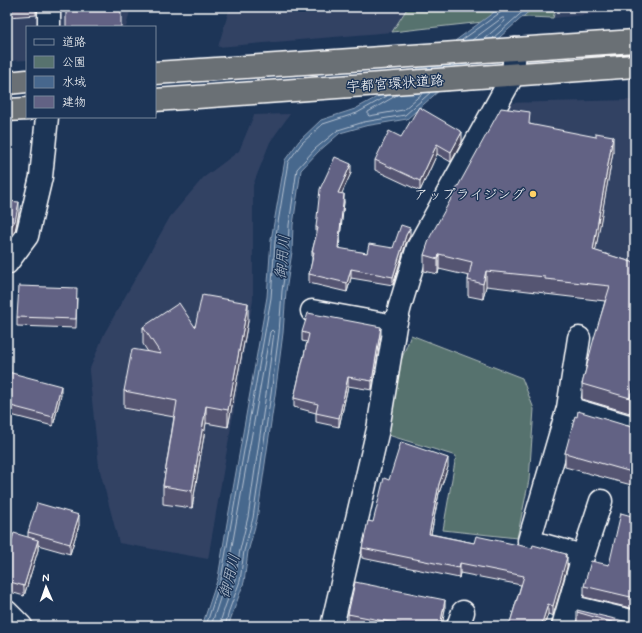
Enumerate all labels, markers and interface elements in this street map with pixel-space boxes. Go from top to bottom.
legend [26,26,156,118]
text: 道路 [62,35,86,51]
text: 公園 [62,55,86,71]
street label: 宇都宮環状道路 [346,72,445,96]
text: 水域 [62,75,86,91]
text: 建物 [62,95,86,111]
place label: アップライジング [414,186,525,204]
marker: アップライジング [528,189,538,199]
water label: 御用川 [271,234,295,280]
water label: 御用川 [214,552,245,601]
north arrow [26,567,66,607]
text: N [42,571,50,585]

